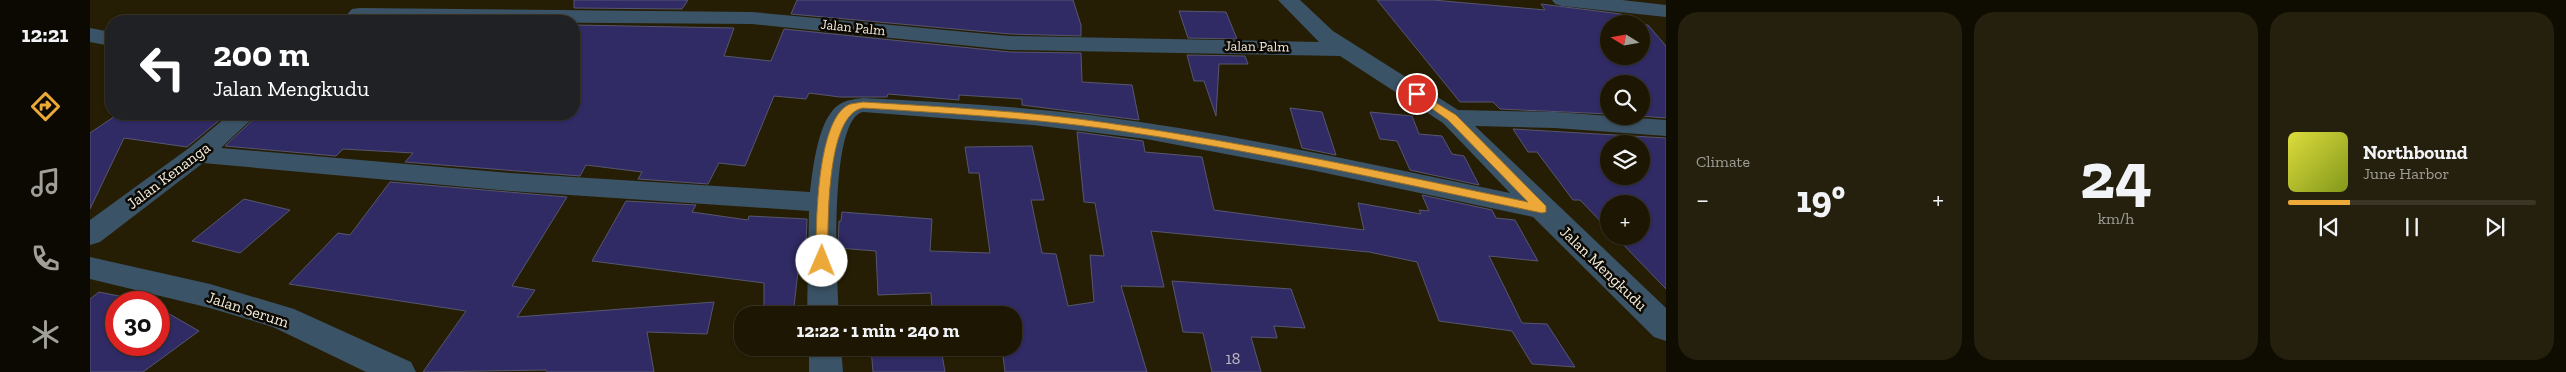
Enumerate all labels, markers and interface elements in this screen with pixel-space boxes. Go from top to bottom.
north arrow [1600,15,1650,65]
map controls [1600,15,1650,245]
street label: Jalan Palm [820,16,886,39]
text: 12:21 [22,21,68,48]
text: 200 m [213,33,309,75]
icon: left [130,35,195,100]
street label: Jalan Palm [1224,37,1290,56]
pin [1396,73,1438,115]
text: Jalan Mengkudu [213,75,369,102]
button: search [1600,75,1650,125]
icon: arrive [1403,80,1431,108]
icon: directions [28,89,63,124]
button: layers [1600,135,1650,185]
text: 24 [2080,137,2152,215]
street label: Jalan Kenanga [123,138,214,213]
text: Northbound [2363,141,2468,164]
text: Climate [1696,152,1750,171]
text: June Harbor [2363,164,2449,183]
icon: music [28,165,63,200]
text: 19° [1796,176,1845,222]
text: − [1696,183,1709,216]
text: + [1932,183,1944,216]
button: + [1600,195,1650,245]
text: km/h [2098,209,2134,228]
icon: previous [2315,213,2343,241]
icon: pause [2398,213,2426,241]
icon: next [2481,213,2509,241]
street label: Jalan Mengkudu [1556,222,1651,315]
position arrow [795,234,847,286]
icon: phone [28,241,63,276]
street label: Jalan Serum [205,287,291,332]
speed limit sign: 30 [105,291,170,356]
icon: climate [28,317,63,352]
text: 12:22 · 1 min · 240 m [797,319,959,342]
house number: 18 [1226,349,1240,368]

